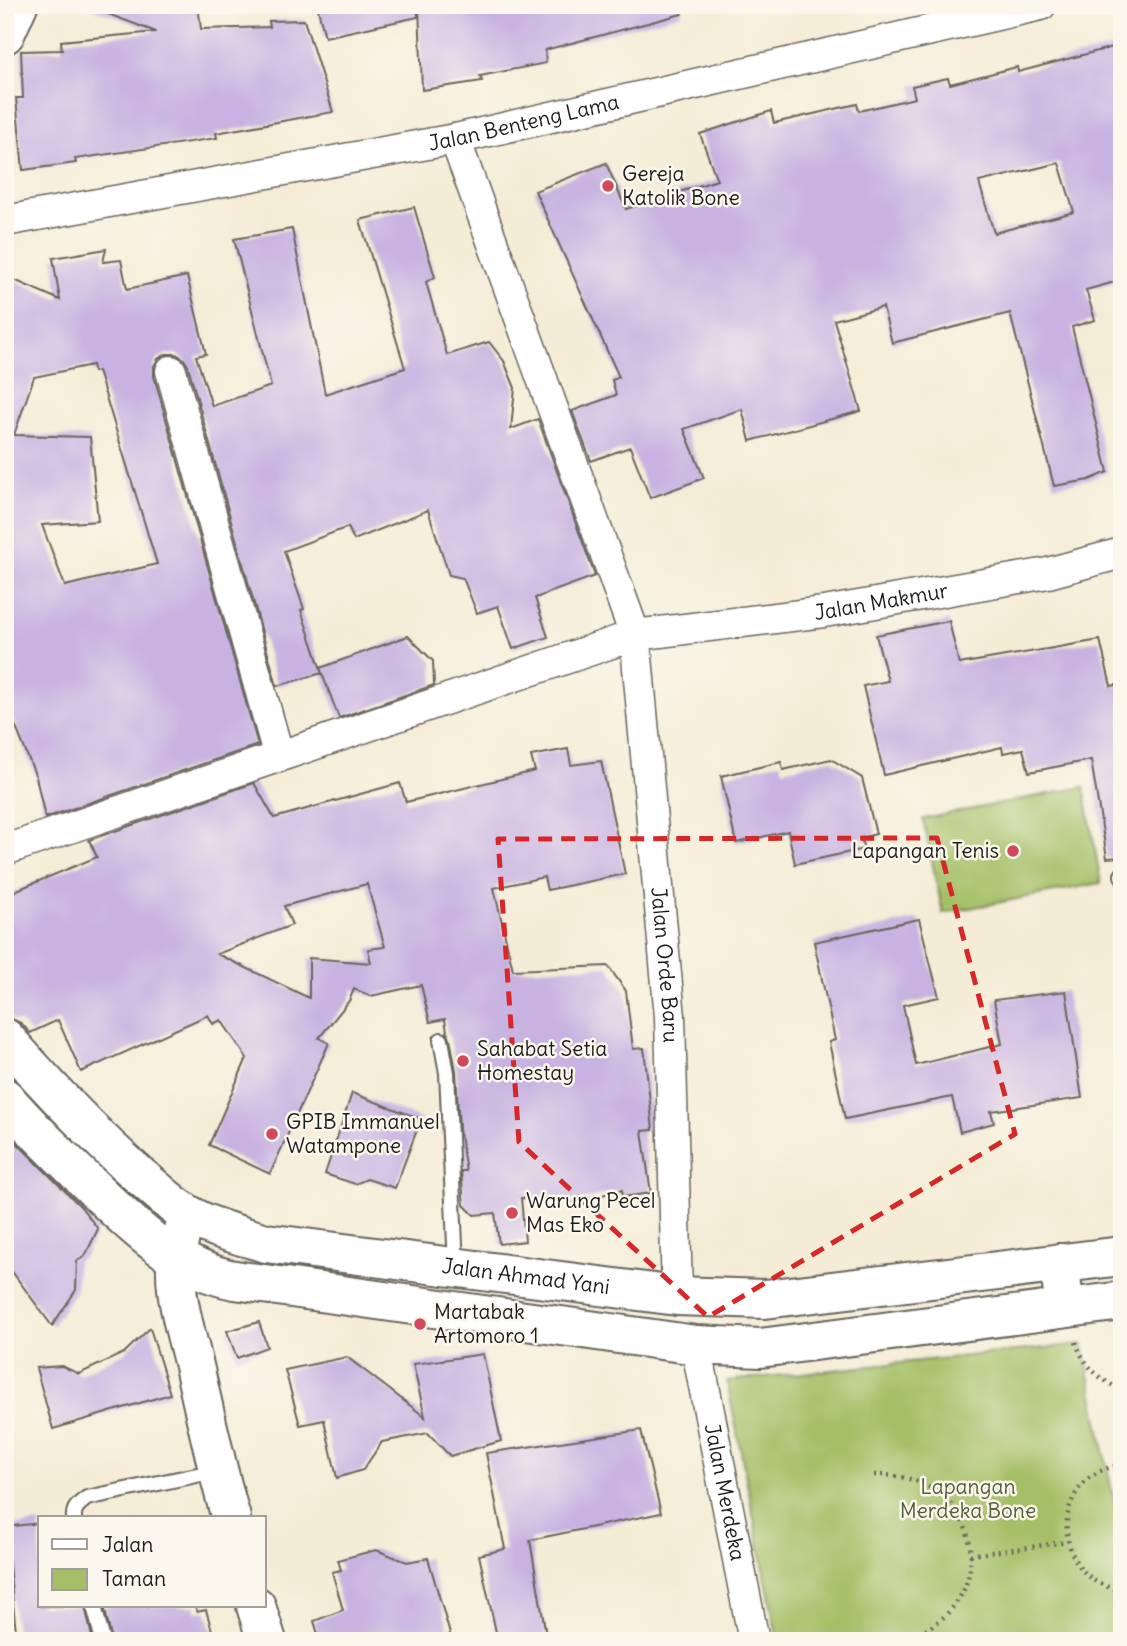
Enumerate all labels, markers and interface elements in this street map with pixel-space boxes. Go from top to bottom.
street label: Jalan Benteng Lama [426,88,621,157]
place label: Gereja Katolik Bone [622,160,740,211]
marker: Gereja Katolik Bone [600,178,616,194]
street label: Jalan Makmur [813,577,950,626]
place label: Lapangan Tenis [851,837,999,864]
marker: Lapangan Tenis [1005,843,1021,859]
street label: Jalan Orde Baru [645,886,685,1043]
place label: Sahabat Setia Homestay [477,1035,607,1086]
marker: Sahabat Setia Homestay [455,1053,471,1069]
place label: GPIB Immanuel Watampone [286,1108,440,1159]
marker: GPIB Immanuel Watampone [264,1126,280,1142]
place label: Warung Pecel Mas Eko [526,1187,656,1238]
marker: Warung Pecel Mas Eko [504,1205,520,1221]
street label: Jalan Ahmad Yani [440,1252,611,1300]
place label: Martabak Artomoro 1 [434,1298,539,1349]
marker: Martabak Artomoro 1 [412,1316,428,1332]
street label: Jalan Merdeka [699,1421,752,1563]
park label: Lapangan Merdeka Bone [900,1473,1036,1524]
legend [38,1516,266,1608]
text: Jalan [102,1531,153,1558]
text: Taman [102,1565,166,1592]

